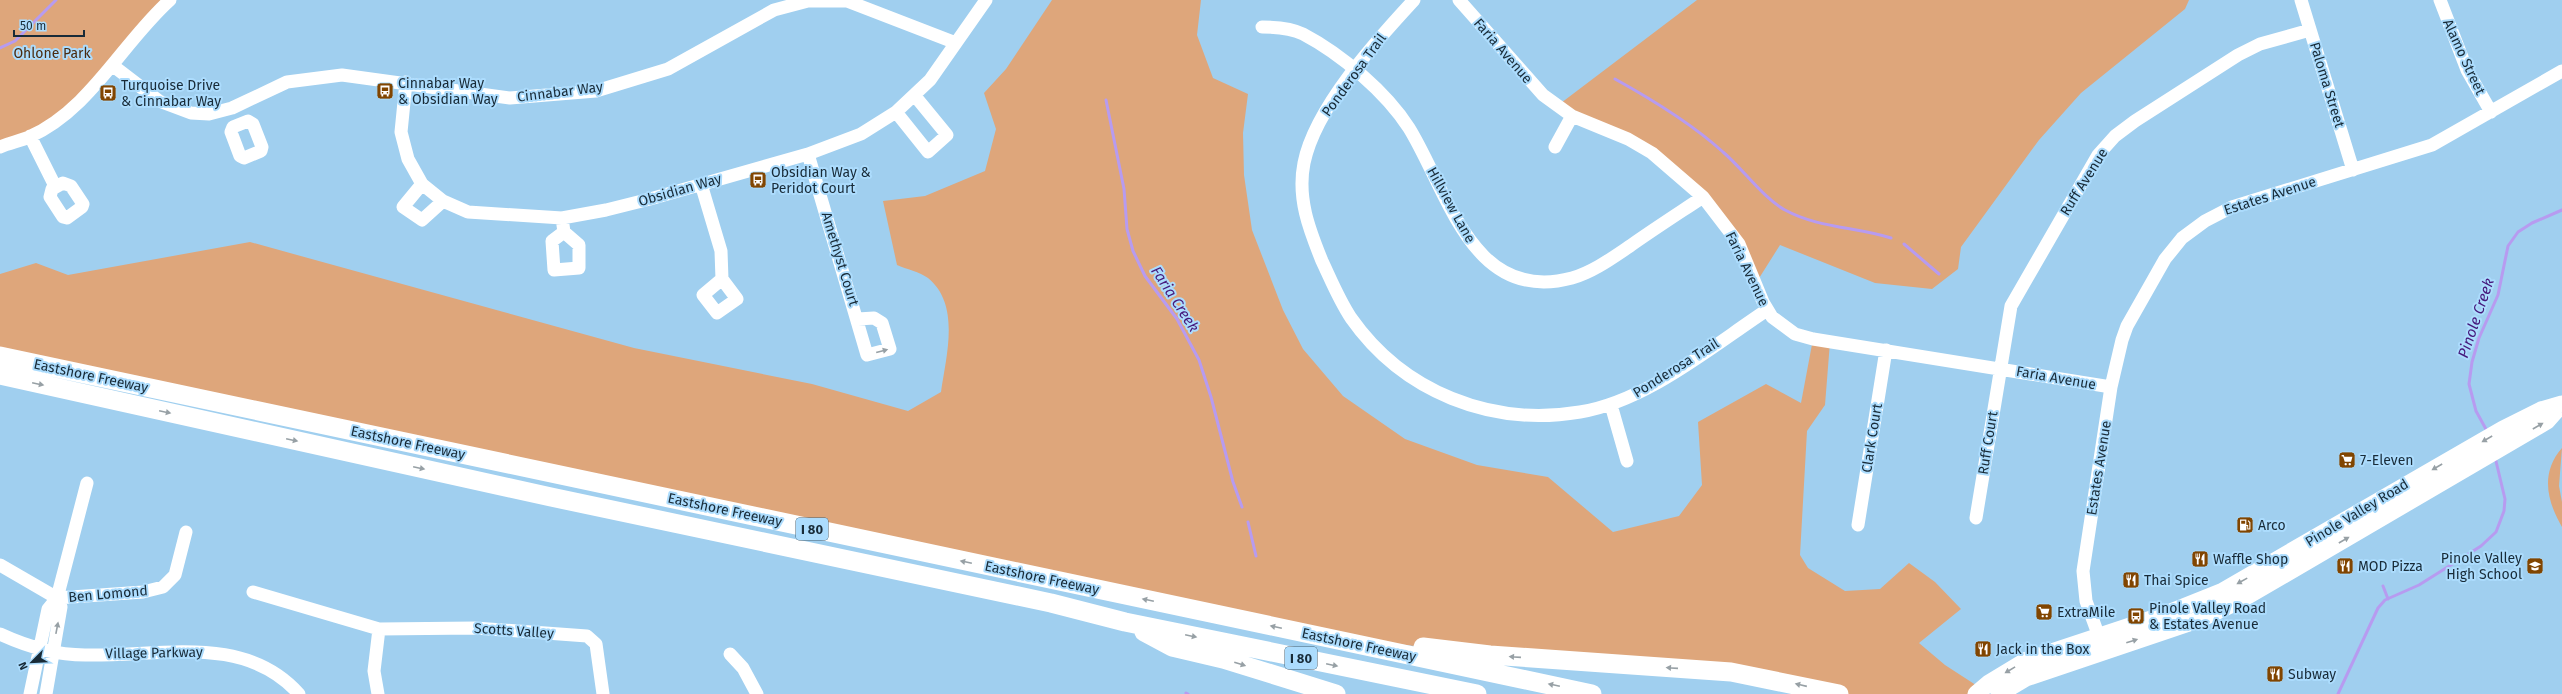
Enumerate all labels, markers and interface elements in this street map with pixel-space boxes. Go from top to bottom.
scale bar [14,12,84,38]
street label: Faria Avenue [1470,15,1536,87]
street label: Alamo Street [2439,16,2489,98]
text: 50 m [20,19,46,33]
street label: Ponderosa Trail [1318,30,1390,120]
street label: Paloma Street [2306,40,2348,131]
park label: Ohlone Park [13,45,91,62]
place label: Cinnabar Way & Obsidian Way [398,75,498,108]
place label: Turquoise Drive & Cinnabar Way [121,77,221,110]
street label: Cinnabar Way [516,78,604,106]
bus stop icon: Cinnabar Way & Obsidian Way [375,81,395,101]
bus stop icon: Turquoise Drive & Cinnabar Way [98,83,118,103]
street label: Ruff Avenue [2057,145,2111,219]
place label: Obsidian Way & Peridot Court [771,164,871,197]
street label: Hillview Lane [1423,164,1479,246]
street label: Obsidian Way [636,170,724,210]
bus stop icon: Obsidian Way & Peridot Court [748,170,768,190]
street label: Estates Avenue [2222,173,2318,219]
street label: Amethyst Court [818,210,863,309]
street label: Faria Avenue [1722,229,1772,309]
water label: Faria Creek [1147,263,1203,335]
water label: Pinole Creek [2454,276,2498,360]
street label: Ponderosa Trail [1630,335,1722,401]
one-way arrow [876,348,888,354]
street label: Eastshore Freeway [32,356,150,396]
street label: Faria Avenue [2015,363,2097,393]
one-way arrow [32,381,44,387]
street label: Clark Court [1858,401,1886,474]
one-way arrow [159,409,171,415]
street label: Ruff Court [1975,409,2002,476]
street label: Estates Avenue [2083,419,2115,517]
street label: Eastshore Freeway [349,423,467,463]
one-way arrow [2532,423,2544,430]
one-way arrow [2481,435,2493,442]
one-way arrow [286,437,298,443]
supermarket icon: 7-Eleven [2337,450,2357,470]
place label: 7-Eleven [2360,452,2414,469]
one-way arrow [2431,463,2443,470]
one-way arrow [413,465,425,471]
street label: Pinole Valley Road [2302,476,2412,550]
street label: Eastshore Freeway [666,490,784,530]
fuel station icon: Arco [2235,515,2255,535]
place label: Arco [2258,517,2286,534]
road number: I 80 [796,518,828,540]
one-way arrow [2338,537,2350,544]
restaurant icon: Waffle Shop [2190,549,2210,569]
place label: Pinole Valley High School [2441,550,2522,583]
place label: Waffle Shop [2213,551,2288,568]
restaurant icon: MOD Pizza [2335,556,2355,576]
school or university icon: Pinole Valley High School [2525,556,2545,576]
one-way arrow [960,558,973,564]
street label: Eastshore Freeway [983,558,1101,598]
place label: MOD Pizza [2358,558,2423,575]
restaurant icon: Thai Spice [2121,570,2141,590]
place label: Thai Spice [2144,572,2209,589]
one-way arrow [2236,577,2248,584]
street label: Ben Lomond [68,582,148,606]
one-way arrow [1142,597,1155,603]
place label: Pinole Valley Road & Estates Avenue [2149,600,2266,633]
supermarket icon: ExtraMile [2034,602,2054,622]
place label: ExtraMile [2057,604,2115,621]
bus stop icon: Pinole Valley Road & Estates Avenue [2126,606,2146,626]
street label: Scotts Valley [474,620,555,642]
one-way arrow [55,622,61,634]
one-way arrow [1269,624,1282,630]
street label: Eastshore Freeway [1300,625,1418,665]
one-way arrow [1185,633,1197,639]
one-way arrow [2126,638,2138,644]
restaurant icon: Jack in the Box [1973,639,1993,659]
place label: Jack in the Box [1996,641,2089,658]
north arrow [12,642,52,682]
street label: Village Parkway [105,644,203,662]
road number: I 80 [1285,647,1317,669]
one-way arrow [1508,653,1521,660]
text: N [16,660,31,672]
one-way arrow [1235,661,1247,667]
one-way arrow [1326,662,1338,668]
one-way arrow [1666,664,1678,671]
restaurant icon: Subway [2265,664,2285,684]
one-way arrow [2004,666,2016,673]
place label: Subway [2288,666,2336,683]
one-way arrow [1547,682,1560,688]
one-way arrow [1794,682,1807,688]

